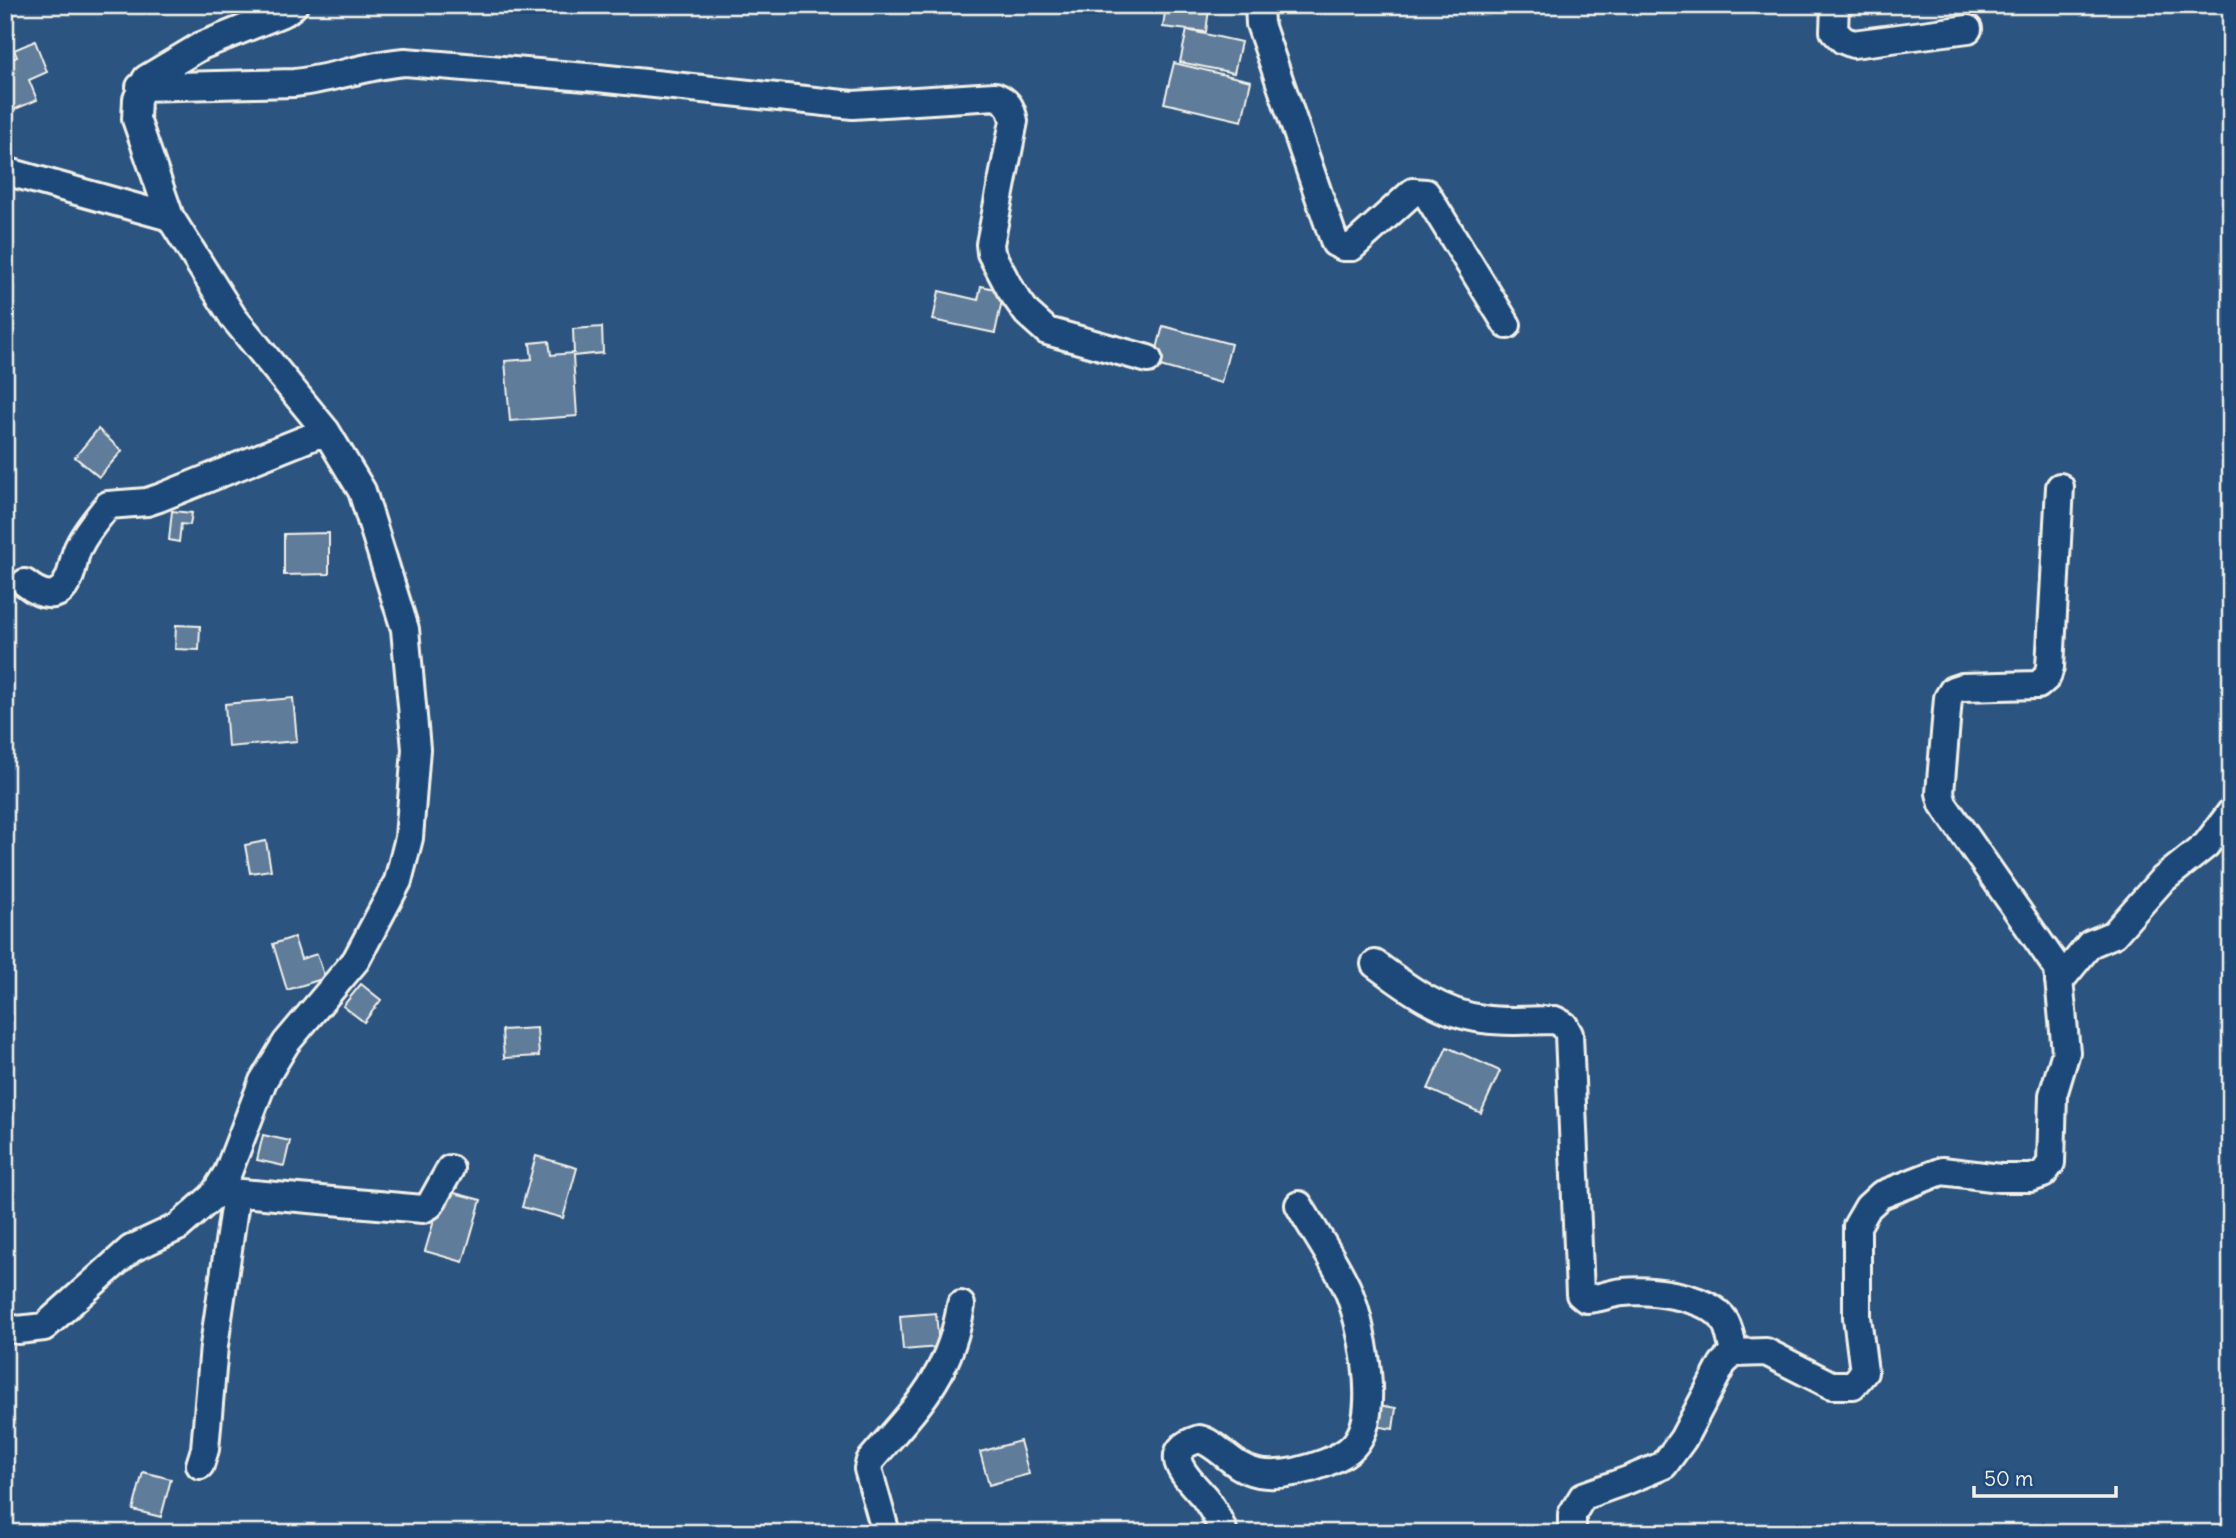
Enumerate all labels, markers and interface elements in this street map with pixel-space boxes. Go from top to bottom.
scale bar [1974,1454,2115,1498]
text: 50 m [1984,1465,2033,1492]

